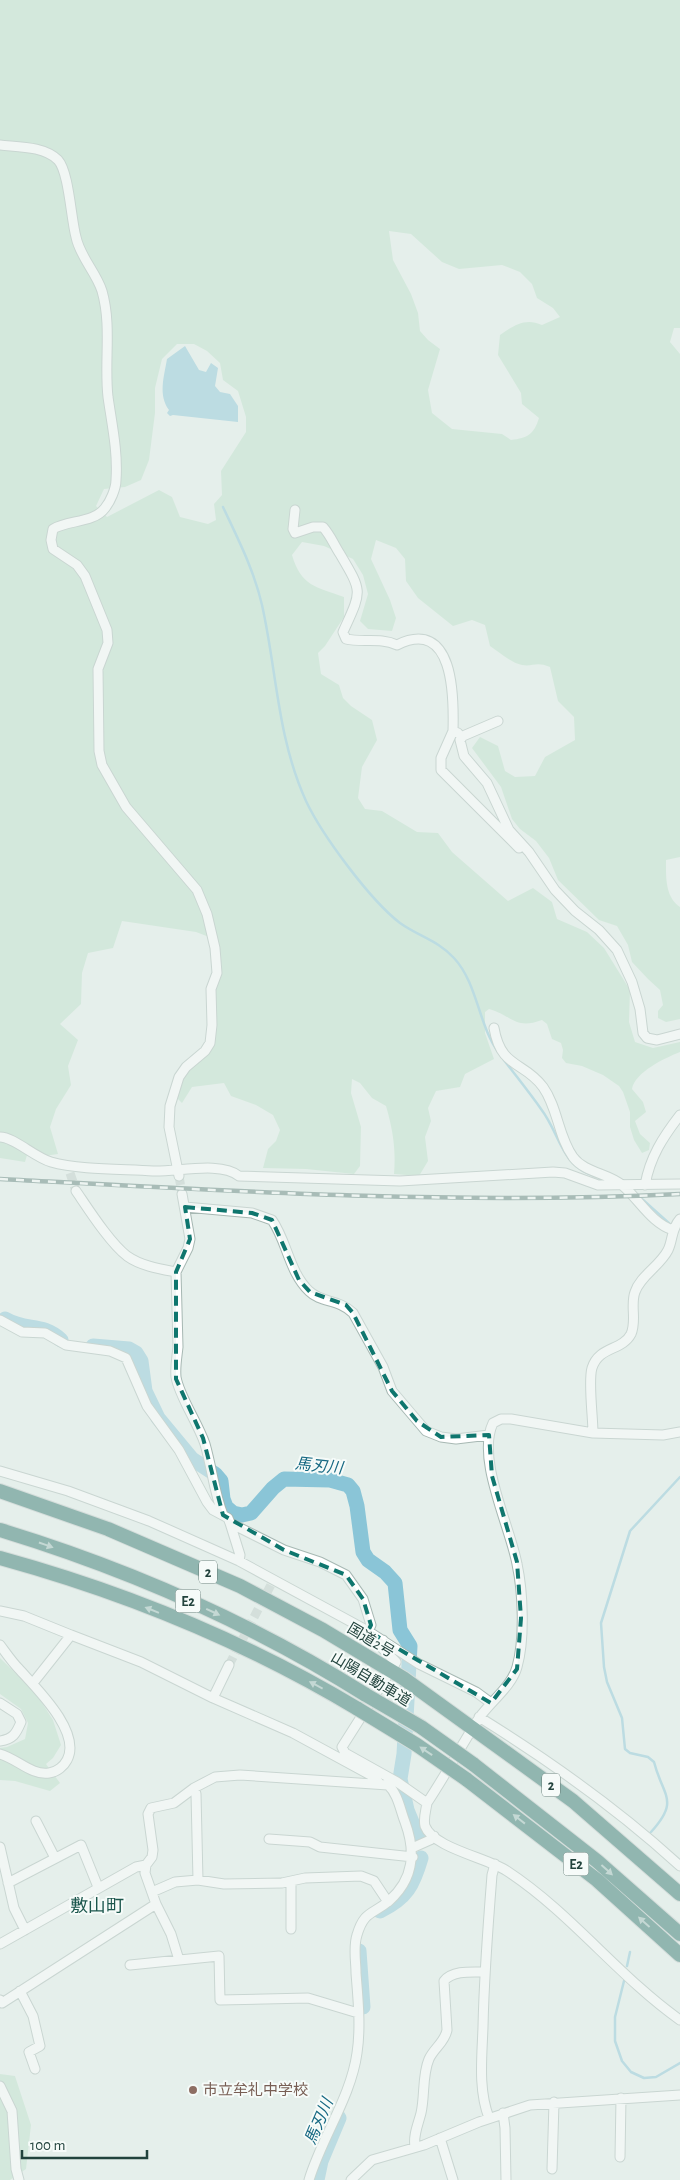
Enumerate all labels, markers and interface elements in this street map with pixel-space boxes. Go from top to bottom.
water label: 馬刃川 [294,1456,346,1477]
one-way arrow [39,1541,54,1549]
road number: 2 [199,1560,217,1584]
road number: E2 [176,1590,200,1612]
one-way arrow [144,1606,159,1614]
one-way arrow [206,1609,220,1617]
street label: 国道2号 [345,1620,397,1660]
street label: 山陽自動車道 [328,1649,414,1709]
one-way arrow [309,1681,323,1689]
one-way arrow [419,1746,433,1756]
road number: 2 [542,1774,560,1796]
one-way arrow [513,1813,526,1824]
road number: E2 [564,1852,588,1876]
one-way arrow [601,1864,613,1876]
district label: 敷山町 [70,1896,124,1916]
one-way arrow [637,1917,650,1928]
place label: 市立牟礼中学校 [203,2082,308,2098]
marker: 市立牟礼中学校 [187,2084,199,2096]
water label: 馬刃川 [302,2094,336,2147]
scale bar [22,2128,148,2160]
text: 100 m [30,2138,65,2153]

